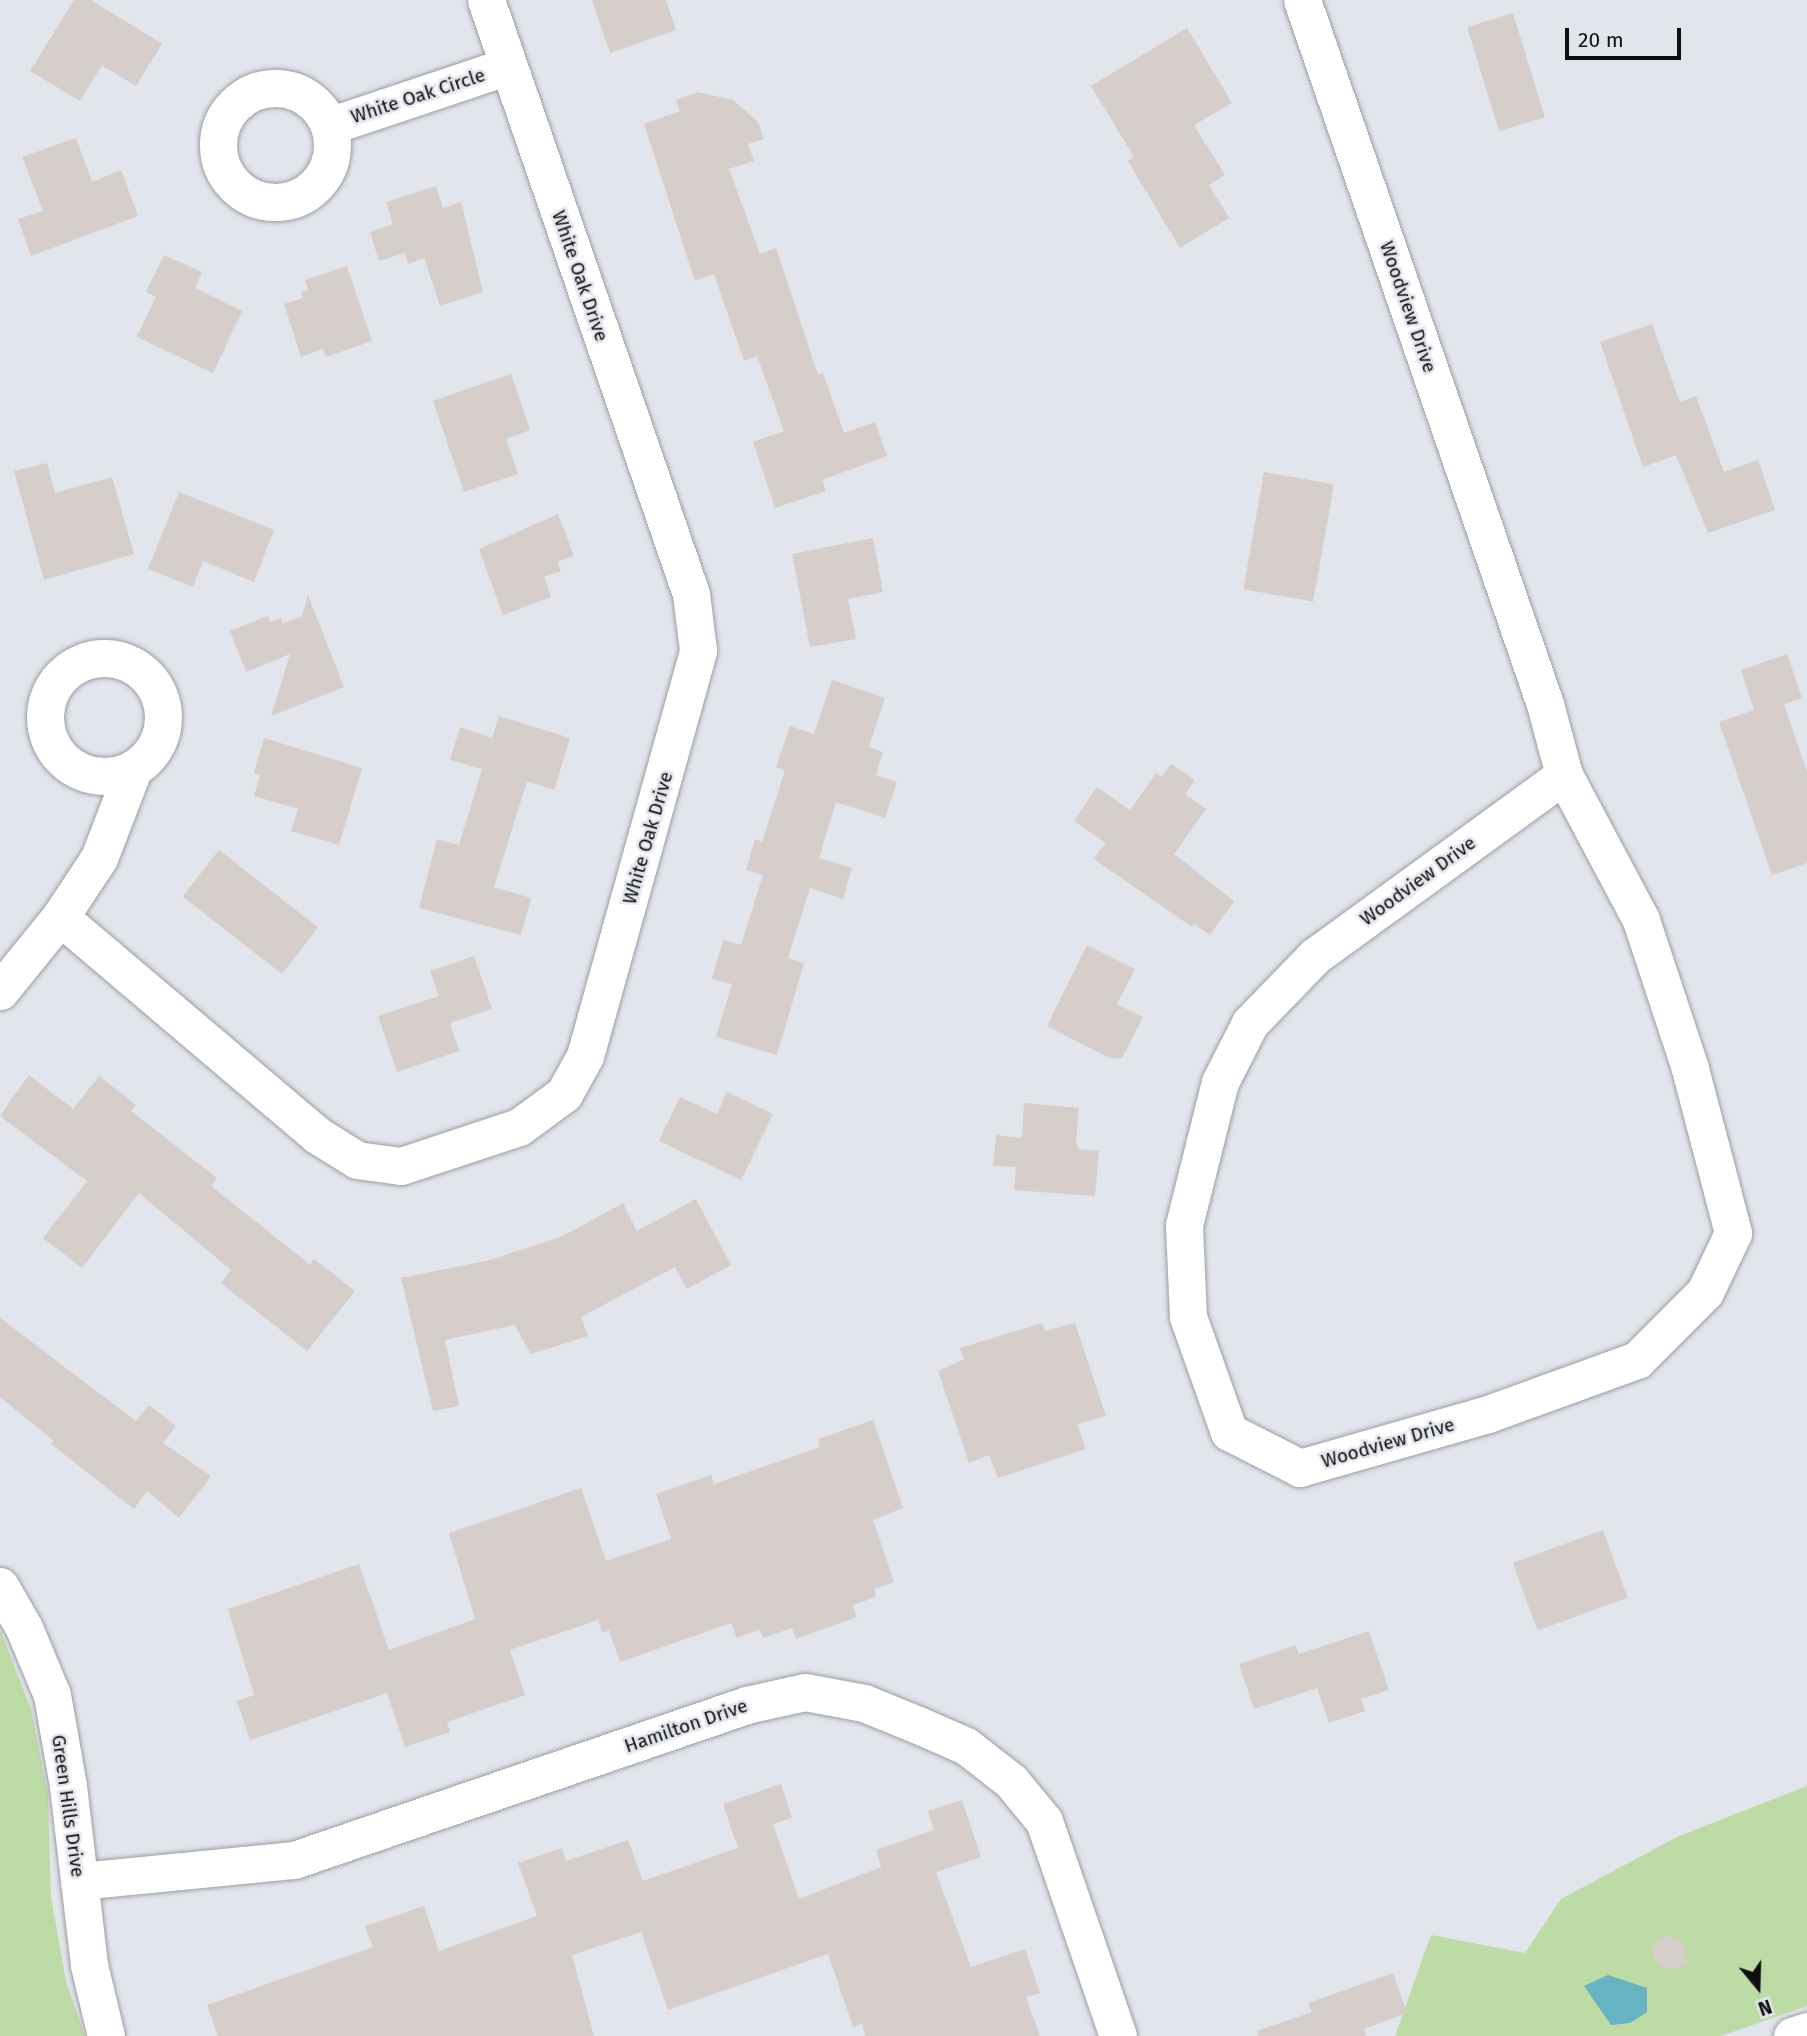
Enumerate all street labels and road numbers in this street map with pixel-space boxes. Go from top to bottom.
street label: White Oak Circle [348,64,488,128]
street label: White Oak Drive [547,208,613,344]
street label: Woodview Drive [1375,238,1441,376]
street label: White Oak Drive [618,769,678,907]
street label: Woodview Drive [1356,831,1480,931]
street label: Woodview Drive [1319,1413,1457,1473]
street label: Hamilton Drive [621,1694,751,1758]
street label: Green Hills Drive [47,1733,89,1879]

